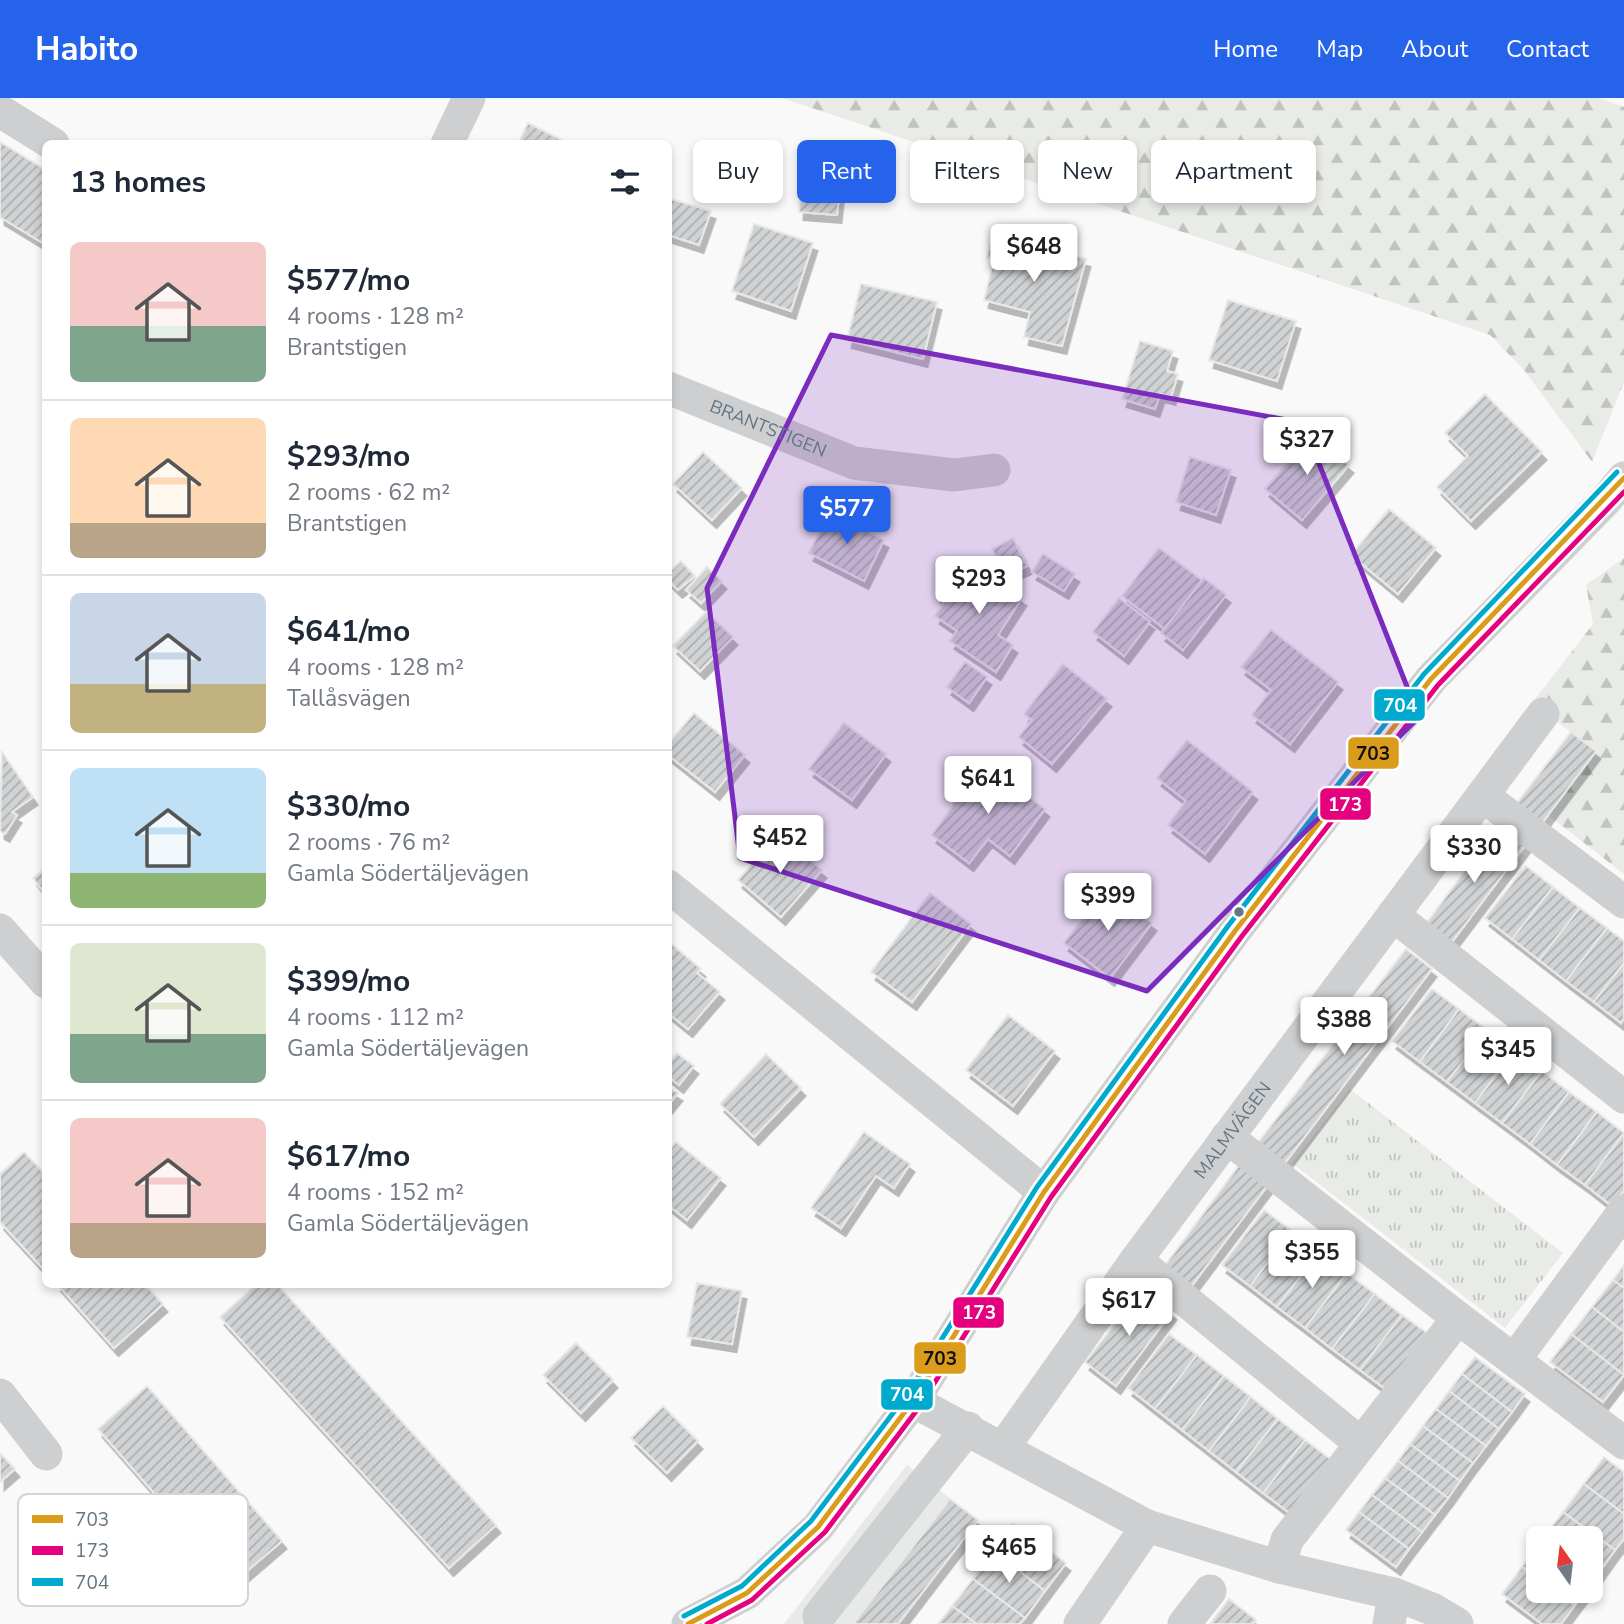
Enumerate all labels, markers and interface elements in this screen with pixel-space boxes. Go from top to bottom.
text: Habito [35,27,138,72]
text: Home [1213,33,1278,65]
text: Map [1316,33,1363,65]
text: About [1401,33,1468,65]
text: Contact [1506,33,1589,65]
chip: Buy [693,140,783,203]
chip: Rent [797,140,896,203]
chip: Filters [910,140,1024,203]
chip: New [1038,140,1137,203]
chip: Apartment [1151,140,1316,203]
text: 13 homes [70,162,206,203]
icon: filters [606,163,644,201]
pin: $648 [993,225,1075,284]
text: $648 [1006,231,1062,262]
text: $577/mo [287,260,410,301]
icon: home [126,270,210,354]
text: 4 rooms · 128 m² [287,301,464,332]
text: Brantstigen [287,332,407,363]
street label: BRANTSTIGEN [706,394,830,463]
pin: $327 [1266,418,1348,477]
text: $327 [1279,424,1335,455]
text: $293/mo [287,436,410,477]
icon: home [126,446,210,530]
text: 2 rooms · 62 m² [287,477,450,508]
pin: $577 [806,486,888,546]
text: $577 [819,493,875,524]
text: Brantstigen [287,508,407,539]
pin: $293 [938,556,1020,616]
text: $293 [951,563,1007,594]
text: $641/mo [287,611,410,652]
icon: home [126,621,210,705]
text: 4 rooms · 128 m² [287,652,464,683]
text: Tallåsvägen [287,683,411,714]
line badge: 704 [1373,688,1426,722]
text: 704 [1383,693,1417,719]
line badge: 703 [1347,736,1400,770]
text: 703 [1356,741,1390,767]
pin: $641 [947,756,1029,816]
text: $641 [960,763,1016,794]
text: $330/mo [287,786,410,827]
line badge: 173 [1319,787,1372,821]
text: 173 [1328,792,1362,818]
icon: home [126,796,210,880]
pin: $452 [739,816,821,875]
text: $452 [752,822,808,853]
pin: $330 [1433,826,1515,885]
text: 2 rooms · 76 m² [287,827,450,858]
text: $330 [1446,832,1502,863]
text: Gamla Södertäljevägen [287,858,529,889]
pin: $399 [1067,874,1149,933]
text: $399 [1080,880,1136,911]
unlabelled marker [1232,905,1246,919]
text: $399/mo [287,961,410,1002]
icon: home [126,971,210,1055]
pin: $388 [1303,998,1385,1057]
text: 4 rooms · 112 m² [287,1002,464,1033]
text: $388 [1316,1004,1372,1035]
pin: $345 [1467,1028,1549,1087]
text: Gamla Södertäljevägen [287,1033,529,1064]
text: $345 [1480,1034,1536,1065]
street label: MALMVÄGEN [1189,1077,1277,1184]
text: $617/mo [287,1136,410,1177]
icon: home [126,1146,210,1230]
text: 4 rooms · 152 m² [287,1177,464,1208]
text: Gamla Södertäljevägen [287,1208,529,1239]
pin: $355 [1271,1230,1353,1290]
text: $355 [1284,1237,1340,1268]
pin: $617 [1088,1278,1170,1338]
text: $617 [1101,1285,1157,1316]
line badge: 173 [952,1296,1005,1329]
text: 173 [962,1300,996,1326]
line badge: 703 [913,1341,967,1375]
text: 703 [923,1346,957,1372]
line badge: 704 [880,1378,934,1411]
text: 704 [890,1382,924,1408]
legend [18,1494,248,1606]
text: 703 [75,1507,109,1533]
pin: $465 [968,1526,1050,1585]
north arrow [1526,1526,1603,1603]
map controls [1526,1526,1603,1603]
text: $465 [981,1532,1037,1563]
text: 173 [75,1538,109,1564]
text: 704 [75,1570,109,1596]

